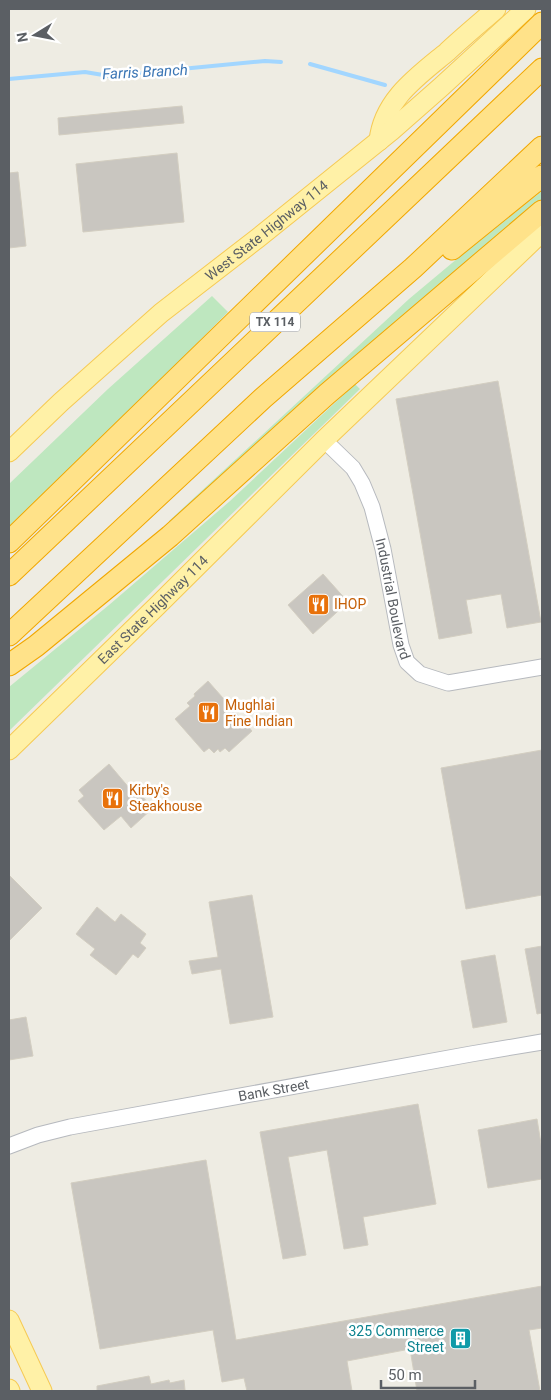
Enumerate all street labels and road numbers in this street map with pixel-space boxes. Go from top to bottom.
street label: West State Highway 114 [202,177,331,284]
road number: TX 114 [250,313,300,332]
street label: Industrial Boulevard [372,536,414,662]
street label: East State Highway 114 [95,552,211,667]
street label: Bank Street [237,1076,311,1104]

